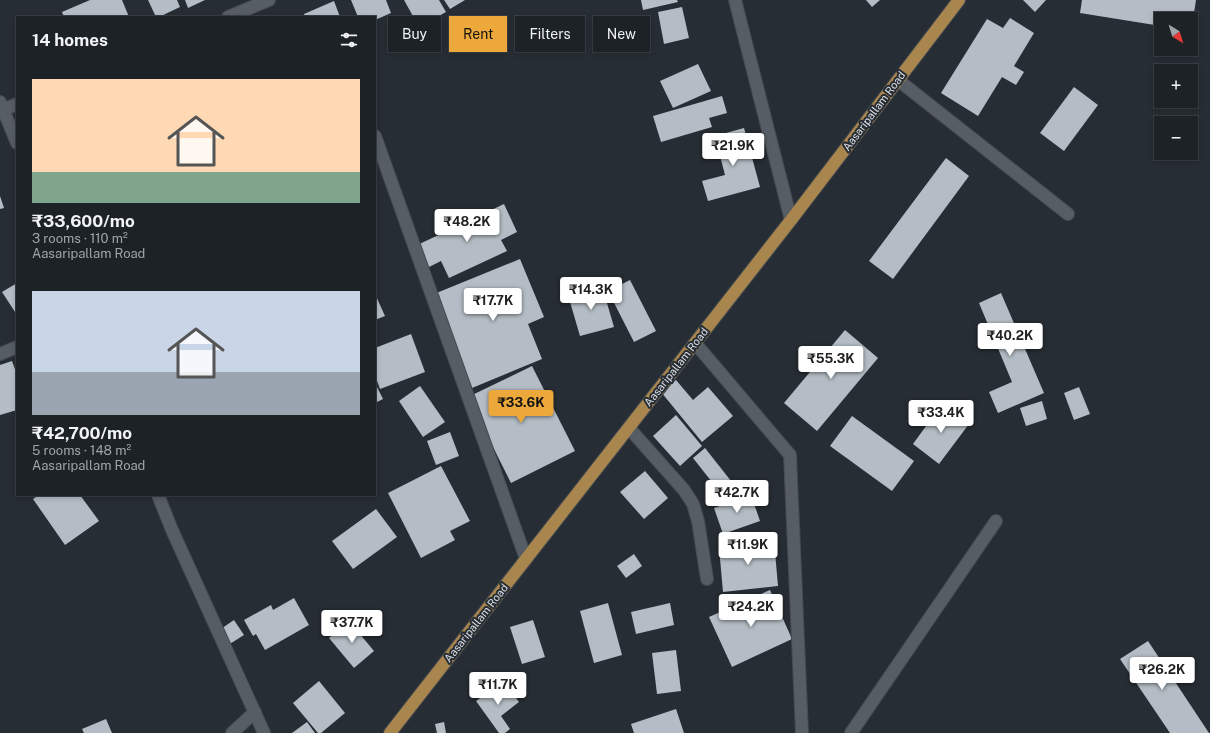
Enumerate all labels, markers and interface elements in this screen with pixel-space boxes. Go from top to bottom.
north arrow [1154,12,1198,56]
map controls [1154,12,1198,160]
chip: Buy [388,16,441,52]
chip: Rent [449,16,507,52]
chip: Filters [515,16,585,52]
chip: New [593,16,650,52]
icon: filters [338,29,360,51]
text: 14 homes [32,30,108,50]
button: + [1154,64,1198,108]
street label: Aasaripallam Road [840,69,908,153]
icon: home [160,105,232,177]
button: − [1154,116,1198,160]
pin: ₹21.9K [700,133,766,167]
text: ₹21.9K [711,138,755,153]
pin: ₹48.2K [434,209,500,243]
text: ₹33,600/mo [32,211,135,231]
text: ₹48.2K [444,214,490,229]
text: 3 rooms · 110 m² [32,231,128,246]
text: Aasaripallam Road [32,246,145,261]
pin: ₹14.3K [558,277,624,311]
text: ₹14.3K [569,282,613,297]
pin: ₹17.7K [460,288,526,322]
text: ₹17.7K [473,293,513,308]
icon: home [160,317,232,389]
pin: ₹40.2K [977,323,1043,357]
street label: Aasaripallam Road [642,326,710,408]
text: ₹40.2K [987,328,1033,343]
pin: ₹55.3K [798,346,864,380]
text: ₹55.3K [807,351,855,366]
pin: ₹33.6K [488,390,554,424]
text: ₹33.6K [497,395,545,410]
pin: ₹33.4K [908,400,974,434]
text: ₹33.4K [918,405,964,420]
text: ₹42,700/mo [32,423,132,443]
text: 5 rooms · 148 m² [32,443,131,458]
text: Aasaripallam Road [32,458,145,473]
pin: ₹42.7K [704,480,770,514]
text: ₹42.7K [714,485,760,500]
pin: ₹11.9K [715,532,781,566]
text: ₹11.9K [728,537,768,552]
street label: Aasaripallam Road [442,582,510,664]
pin: ₹24.2K [718,594,784,628]
text: ₹24.2K [728,599,774,614]
pin: ₹37.7K [319,610,385,644]
text: ₹37.7K [330,615,374,630]
pin: ₹26.2K [1129,657,1195,691]
text: ₹26.2K [1139,662,1185,677]
pin: ₹11.7K [465,672,531,706]
text: ₹11.7K [478,677,518,692]

